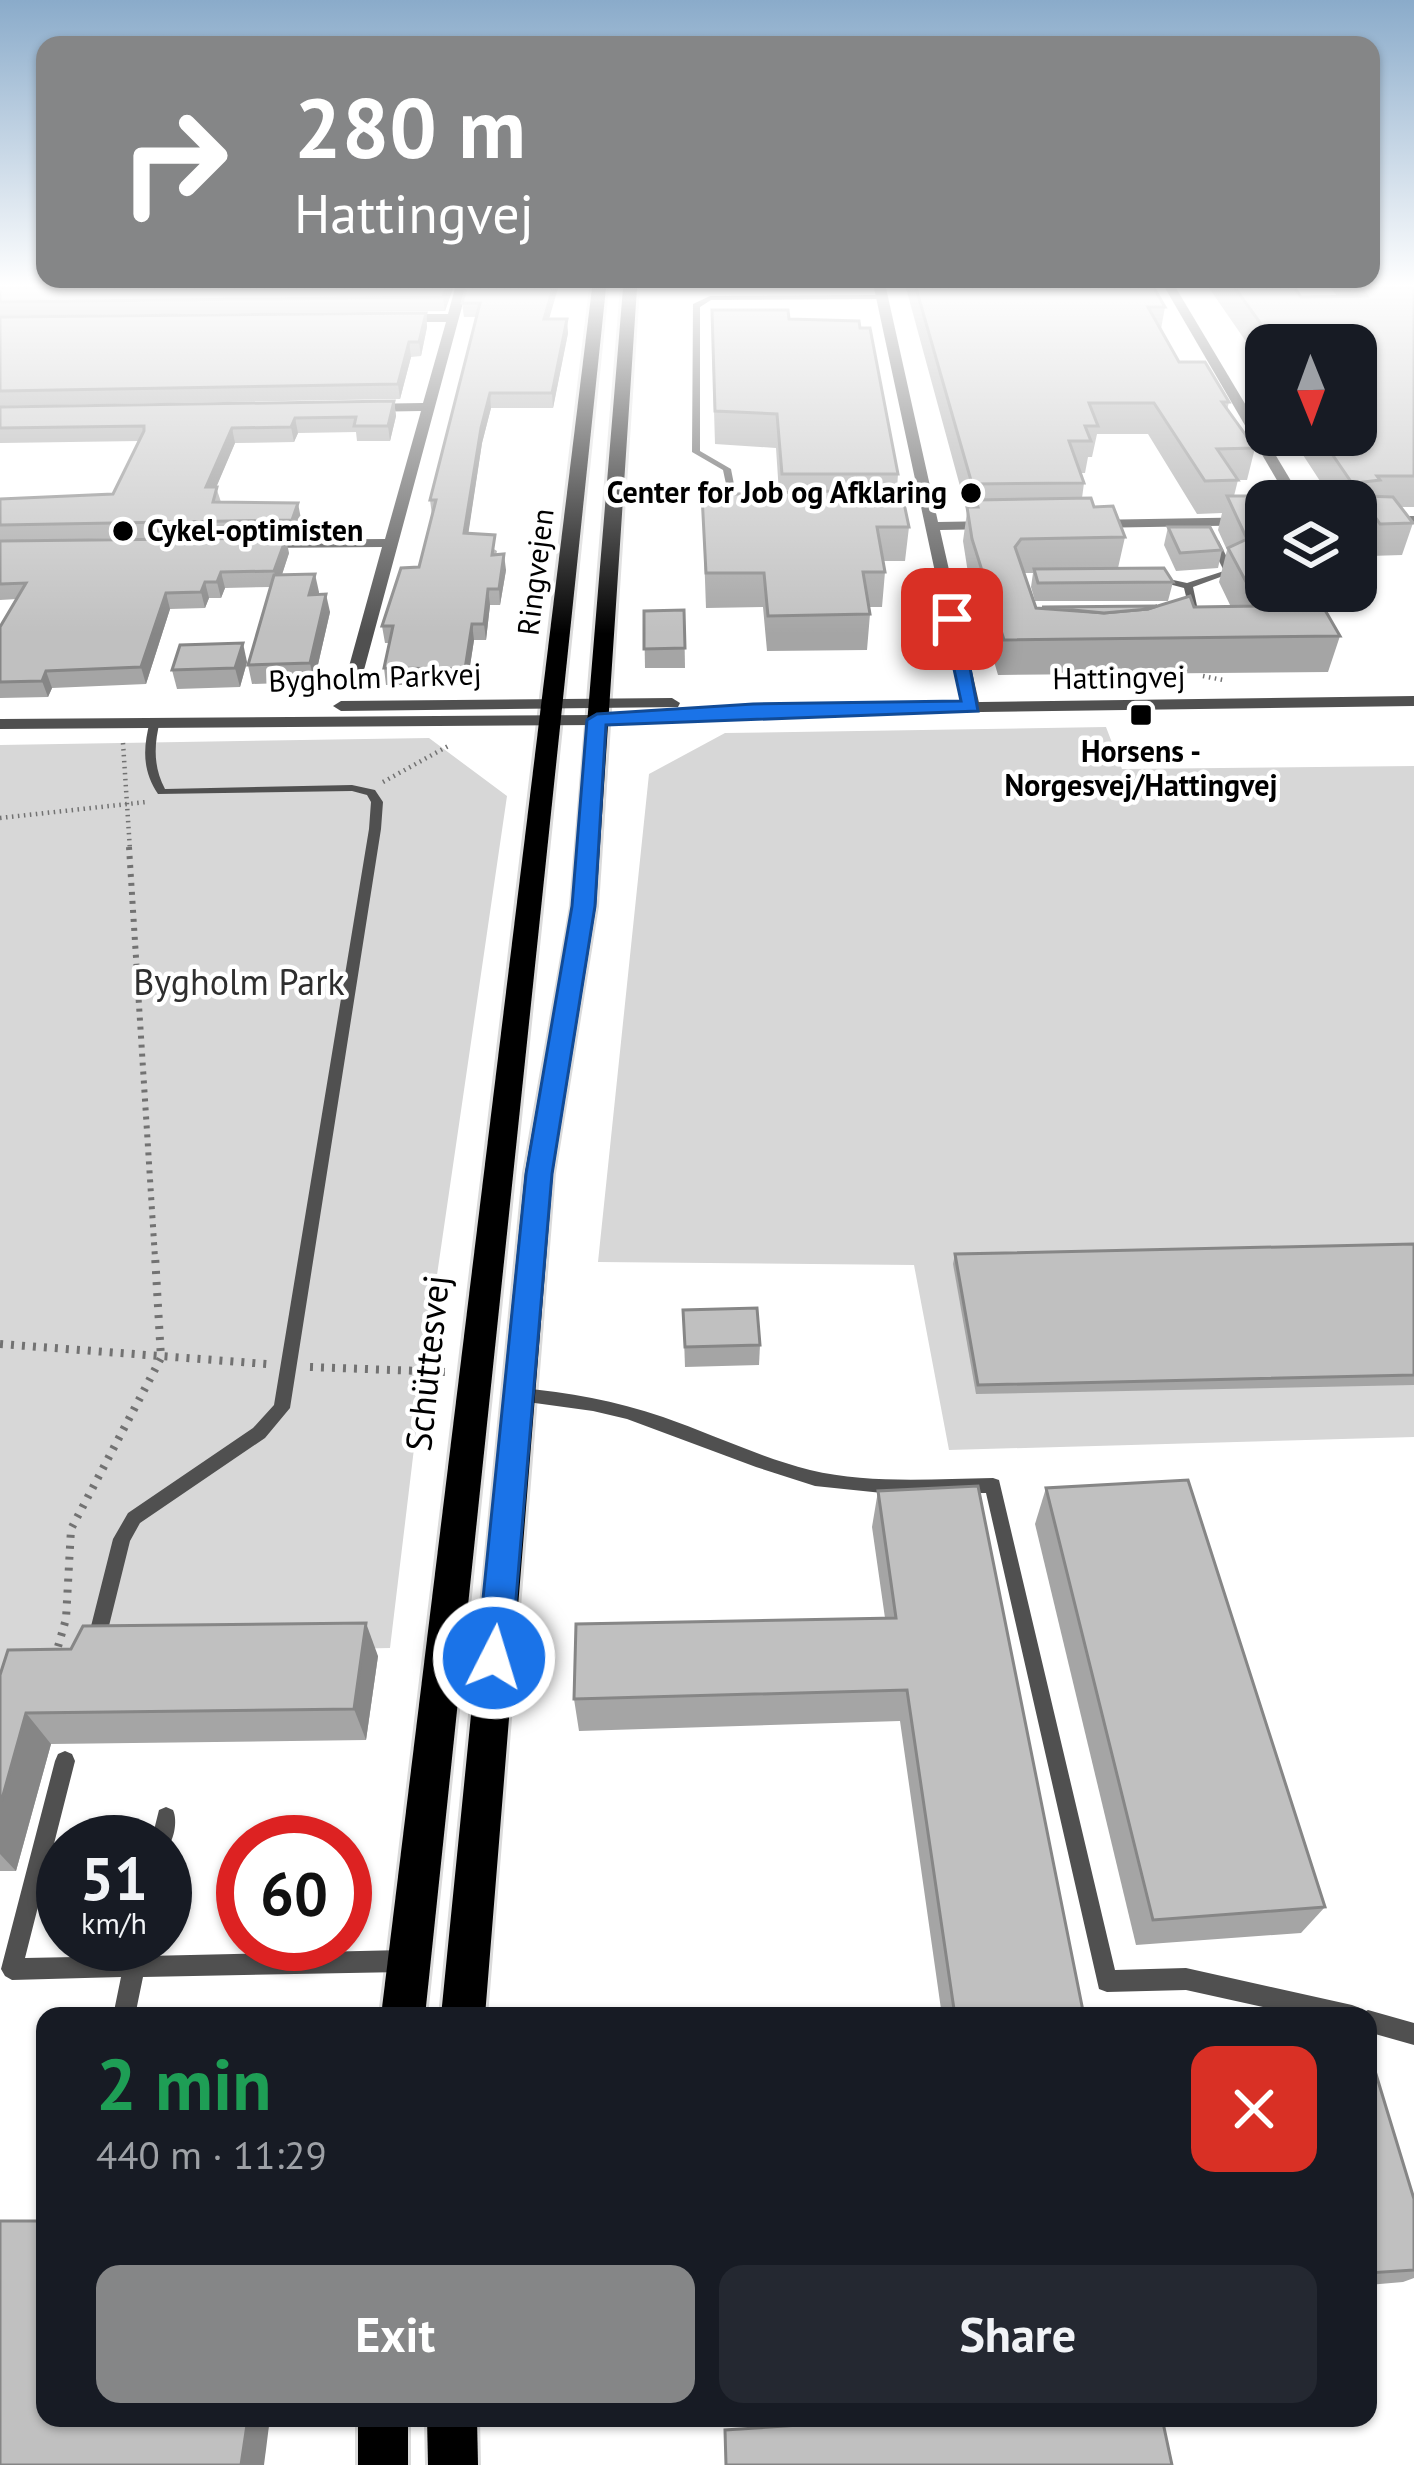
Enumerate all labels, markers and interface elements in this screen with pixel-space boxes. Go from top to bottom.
text: 280 m [294,72,526,181]
icon: right [96,84,252,240]
text: Hattingvej [294,178,534,248]
north arrow [1245,324,1377,456]
map controls [1245,324,1377,612]
place label: Center for Job og Afklaring [607,472,947,511]
marker: Center for Job og Afklaring [958,480,984,506]
button: layers [1245,480,1377,612]
street label: Ringvejen [507,506,562,637]
place label: Cykel-optimisten [147,510,363,549]
marker: Cykel-optimisten [110,518,136,544]
pin [901,568,1003,670]
icon: arrive [919,586,985,652]
street label: Bygholm Parkvej [268,653,482,700]
street label: Hattingvej [1052,656,1186,697]
marker: Horsens - Norgesvej/Hattingvej [1128,702,1154,728]
place label: Horsens - Norgesvej/Hattingvej [1005,731,1277,804]
park label: Bygholm Park [133,958,345,1005]
street label: Schüttesvej [394,1273,459,1453]
position arrow [431,1595,557,1721]
speed limit sign: 60 [216,1815,372,1971]
text: 51 [80,1839,148,1917]
text: km/h [81,1903,147,1942]
text: 2 min [96,2037,272,2130]
button: close [1191,2046,1317,2172]
text: 440 m · 11:29 [96,2129,327,2180]
button: Exit [96,2265,695,2403]
button: Share [719,2265,1317,2403]

